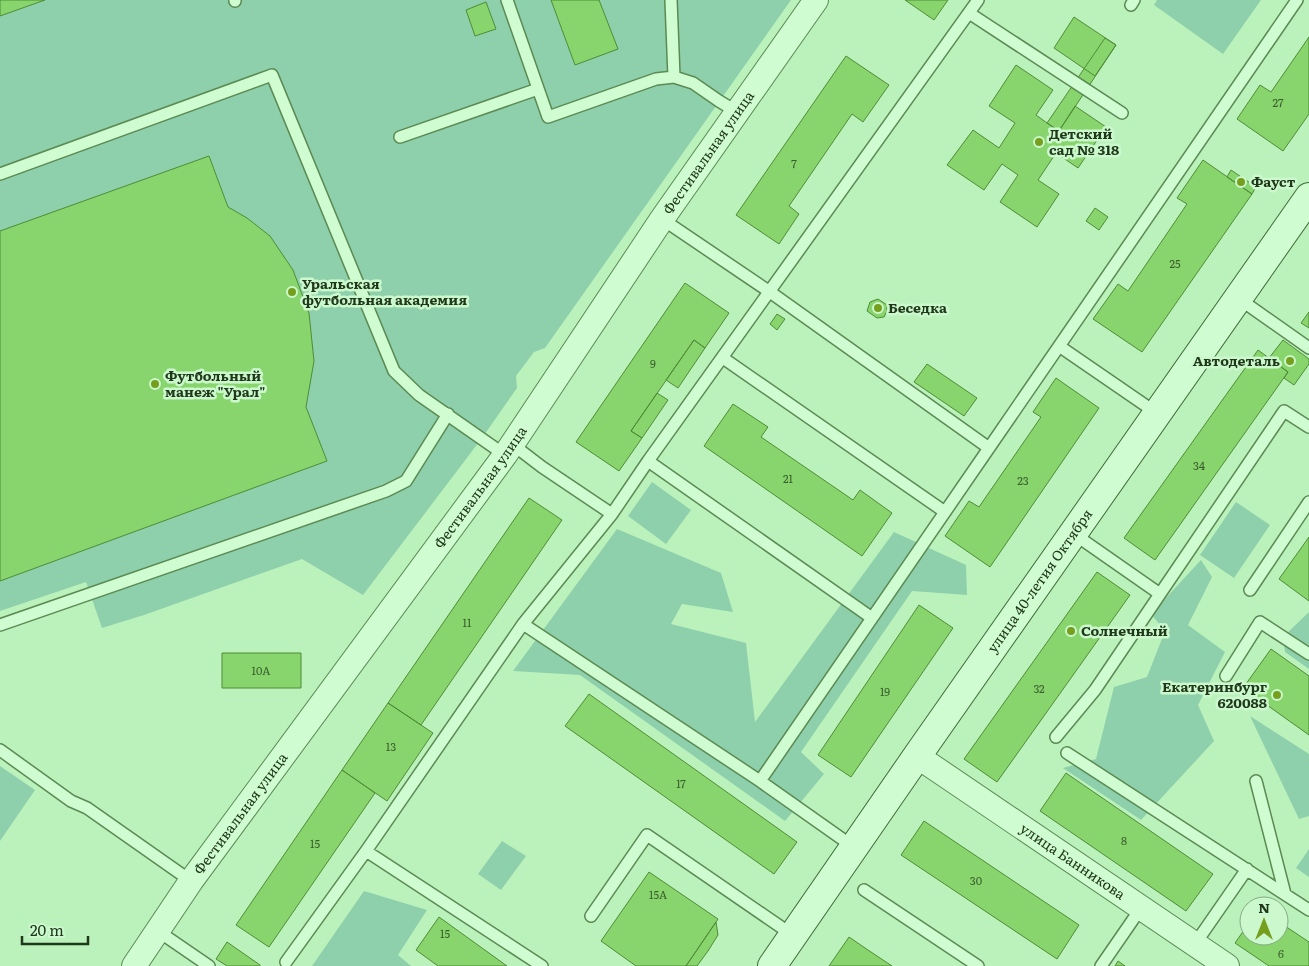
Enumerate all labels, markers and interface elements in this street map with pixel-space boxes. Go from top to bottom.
street label: Фестивальная улица [657,86,758,218]
house number: 27 [1272,94,1284,110]
place label: Детский сад № 318 [1049,123,1119,159]
marker: Детский сад № 318 [1033,136,1045,148]
house number: 7 [791,155,797,171]
place label: Фауст [1251,171,1296,191]
marker: Фауст [1235,176,1247,188]
house number: 25 [1169,255,1181,271]
place label: Уральская футбольная академия [302,273,467,309]
marker: Уральская футбольная академия [286,286,298,298]
place label: Беседка [888,297,948,317]
marker: Беседка [872,302,884,314]
place label: Автодеталь [1193,350,1280,370]
house number: 9 [650,355,656,371]
marker: Автодеталь [1284,355,1296,367]
place label: Футбольный манеж "Урал" [165,365,265,401]
marker: Футбольный манеж "Урал" [149,378,161,390]
street label: Фестивальная улица [429,421,531,552]
house number: 34 [1193,457,1205,473]
house number: 21 [783,470,794,486]
house number: 23 [1017,472,1029,488]
street label: улица 40-летия Октября [982,505,1096,656]
house number: 11 [463,614,472,630]
place label: Солнечный [1081,620,1168,640]
marker: Солнечный [1065,625,1077,637]
house number: 10А [252,662,270,678]
place label: Екатеринбург 620088 [1162,676,1268,712]
house number: 32 [1033,680,1045,696]
house number: 19 [880,683,890,699]
marker: Екатеринбург 620088 [1271,689,1283,701]
house number: 13 [386,738,396,754]
street label: Фестивальная улица [188,748,292,878]
house number: 17 [676,775,686,791]
street label: улица Банникова [1017,818,1130,904]
house number: 8 [1121,832,1127,848]
house number: 15 [310,835,320,851]
house number: 30 [970,872,982,888]
house number: 15А [649,886,667,902]
north arrow [1239,896,1289,946]
text: N [1258,897,1270,917]
scale bar [22,914,89,946]
text: 20 m [30,918,64,941]
house number: 15 [440,925,450,941]
house number: 6 [1278,945,1284,961]

